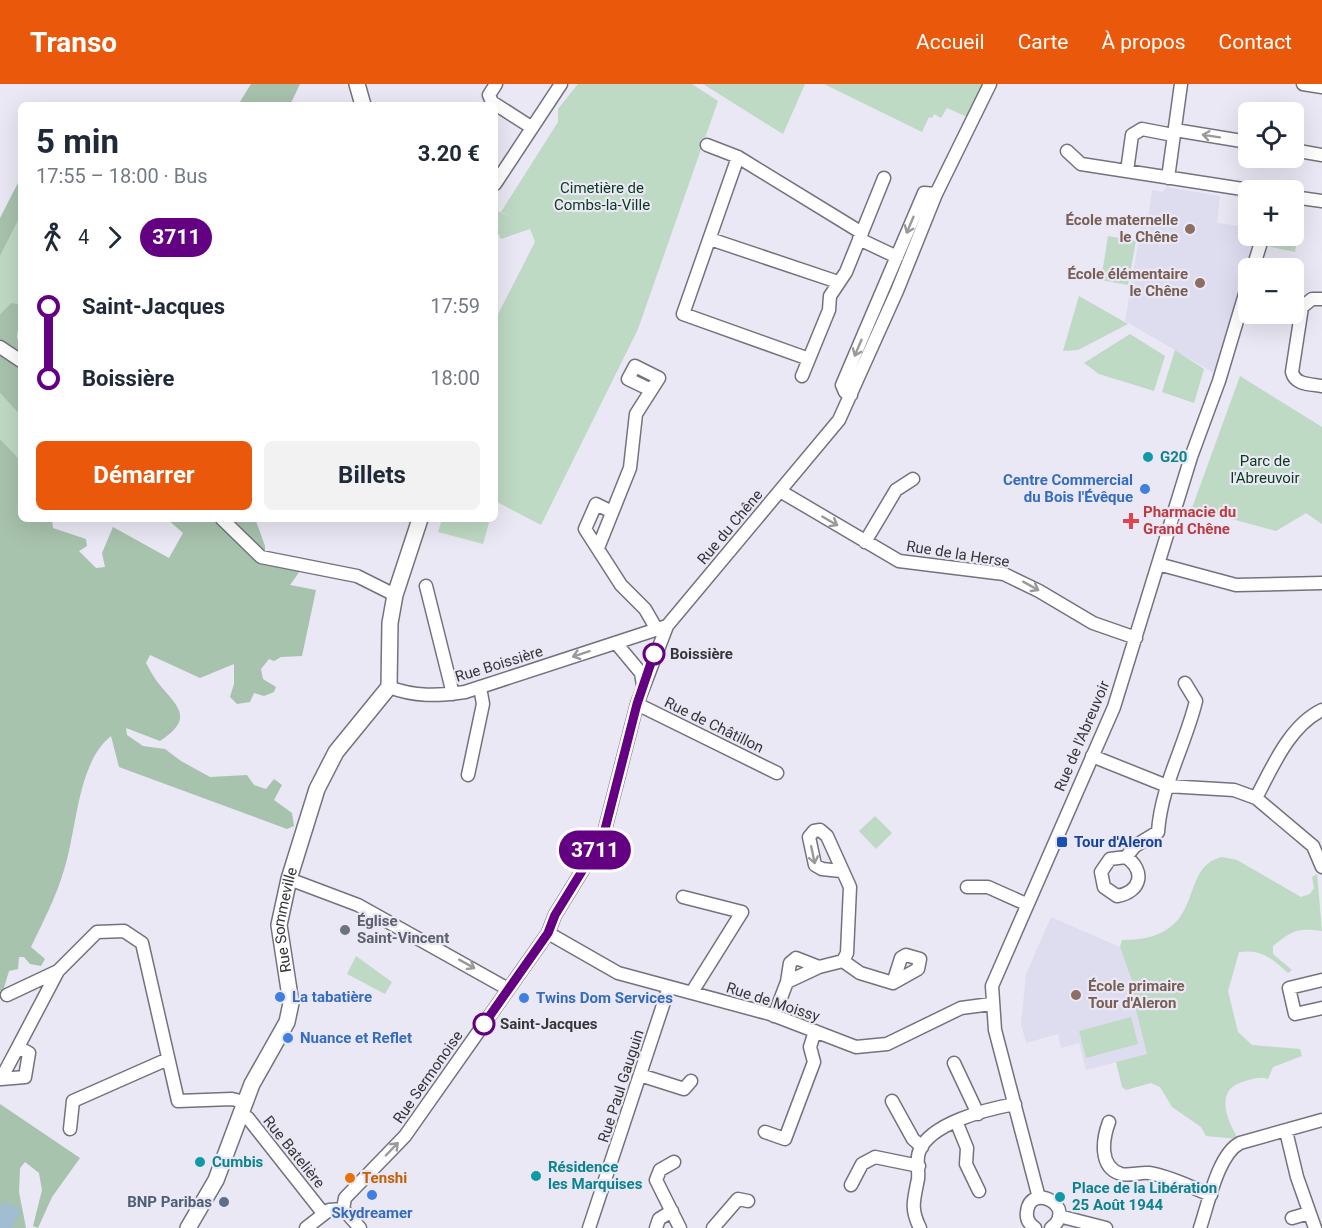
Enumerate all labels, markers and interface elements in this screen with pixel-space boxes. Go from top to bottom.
text: Transo [30,26,117,59]
text: Accueil [916,30,985,54]
text: Carte [1018,30,1068,54]
text: À propos [1101,30,1186,54]
text: Contact [1219,30,1292,54]
map controls [1238,102,1304,324]
button: locate [1238,102,1304,168]
text: 5 min [36,122,119,161]
one-way arrow [1202,130,1222,141]
text: 3.20 € [418,141,480,166]
text: 17:55 – 18:00 · Bus [36,164,208,188]
park label: Cimetière de Combs-la-Ville [554,179,650,214]
button: + [1238,180,1304,246]
place label: École maternelle le Chêne [1065,211,1178,246]
one-way arrow [904,216,915,234]
icon: walk [36,221,69,254]
icon: forward [98,221,131,254]
marker: École maternelle le Chêne [1183,222,1197,236]
text: 4 [78,225,89,249]
text: 3711 [152,225,200,249]
button: − [1238,258,1304,324]
place label: École élémentaire le Chêne [1067,265,1188,300]
marker: École élémentaire le Chêne [1193,276,1207,290]
text: Saint-Jacques [82,294,225,319]
text: 17:59 [430,294,480,318]
one-way arrow [852,338,863,356]
text: Boissière [82,366,174,391]
text: 18:00 [430,366,480,390]
button: Démarrer [36,441,252,510]
button: Billets [264,441,480,510]
place label: G20 [1160,448,1187,466]
marker: G20 [1141,450,1155,464]
park label: Parc de l'Abreuvoir [1230,452,1300,487]
place label: Centre Commercial du Bois l'Évêque [1003,471,1133,506]
marker: Centre Commercial du Bois l'Évêque [1138,482,1152,496]
street label: Rue du Chêne [694,486,766,568]
place label: Pharmacie du Grand Chêne [1143,503,1236,538]
marker: Pharmacie du Grand Chêne [1124,514,1138,528]
one-way arrow [821,515,838,527]
street label: Rue de la Herse [905,537,1011,571]
one-way arrow [1022,581,1040,592]
street label: Rue Boissière [453,642,545,686]
marker: Boissière [643,643,665,665]
place label: Boissière [670,645,733,663]
one-way arrow [572,650,591,661]
street label: Rue de l'Abreuvoir [1051,678,1113,794]
street label: Rue de Châtillon [661,693,767,757]
line badge: 3711 [553,830,637,870]
place label: Tour d'Aleron [1074,833,1162,851]
marker: Tour d'Aleron [1055,835,1069,849]
text: 3711 [571,838,619,862]
one-way arrow [808,845,819,865]
street label: Rue Sommeville [270,865,301,974]
place label: Église Saint-Vincent [357,912,449,947]
marker: Église Saint-Vincent [338,923,352,937]
one-way arrow [458,958,475,970]
place label: École primaire Tour d'Aleron [1088,977,1185,1012]
street label: Rue de Moissy [724,978,822,1026]
place label: La tabatière [292,988,372,1006]
marker: École primaire Tour d'Aleron [1069,988,1083,1002]
place label: Twins Dom Services [536,989,673,1007]
marker: La tabatière [273,990,287,1004]
marker: Twins Dom Services [517,991,531,1005]
marker: Saint-Jacques [473,1013,495,1035]
place label: Saint-Jacques [500,1015,598,1033]
street label: Rue Sermonoise [389,1027,467,1127]
street label: Rue Paul Gauguin [594,1027,648,1145]
place label: Nuance et Reflet [300,1029,412,1047]
marker: Nuance et Reflet [281,1031,295,1045]
street label: Rue Batelière [259,1112,329,1192]
one-way arrow [385,1141,399,1156]
place label: Cumbis [212,1153,264,1171]
marker: Cumbis [193,1155,207,1169]
place label: Résidence les Marquises [548,1158,643,1193]
place label: Tenshi [362,1169,407,1187]
marker: Résidence les Marquises [529,1169,543,1183]
marker: Tenshi [343,1171,357,1185]
place label: Place de la Libération 25 Août 1944 [1072,1179,1217,1214]
marker: Skydreamer [365,1188,379,1202]
marker: Place de la Libération 25 Août 1944 [1053,1190,1067,1204]
place label: BNP Paribas [127,1193,212,1211]
marker: BNP Paribas [217,1195,231,1209]
place label: Skydreamer [331,1204,413,1222]

